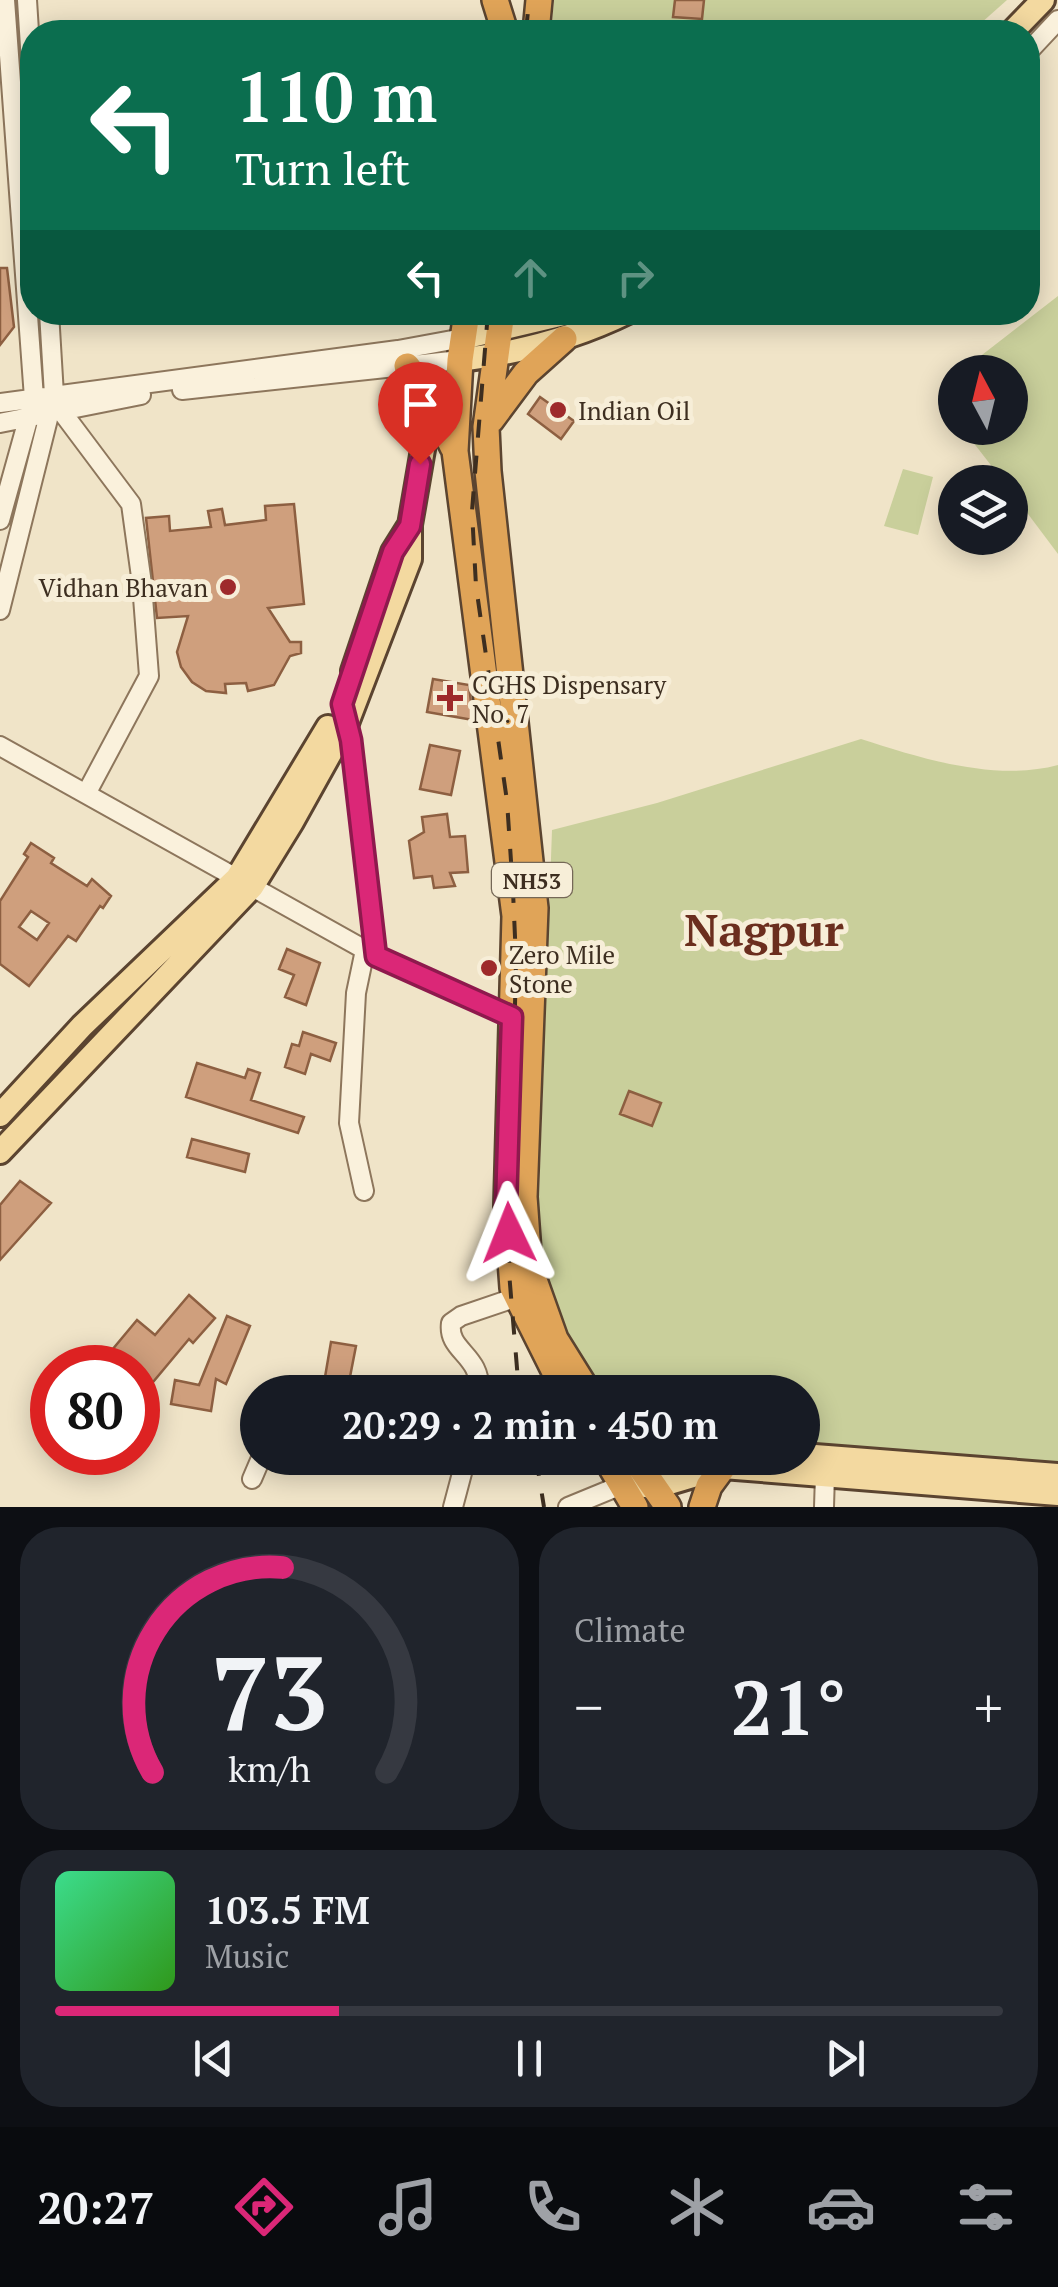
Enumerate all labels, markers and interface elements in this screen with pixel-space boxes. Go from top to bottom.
text: 110 m [235,49,437,142]
icon: left [70,60,200,190]
text: Turn left [235,138,410,198]
icon: left [398,250,453,305]
icon: ahead [503,250,558,305]
icon: right [608,250,663,305]
north arrow [938,355,1028,445]
map controls [938,355,1028,555]
pin [378,362,463,465]
icon: arrive [393,377,448,432]
place label: Indian Oil [578,394,690,427]
marker: Indian Oil [547,399,569,421]
button: layers [938,465,1028,555]
place label: Vidhan Bhavan [38,571,208,604]
marker: Vidhan Bhavan [217,576,239,598]
place label: CGHS Dispensary No. 7 [472,668,666,730]
marker: CGHS Dispensary No. 7 [437,685,463,711]
road number: NH53 [492,863,572,897]
district label: Nagpur [684,899,844,959]
place label: Zero Mile Stone [509,938,615,1000]
marker: Zero Mile Stone [478,957,500,979]
position arrow [457,1181,561,1285]
speed limit sign: 80 [30,1345,160,1475]
text: 20:29 · 2 min · 450 m [342,1400,718,1450]
text: Climate [574,1609,686,1651]
text: 73 [211,1622,328,1760]
text: 21° [731,1657,846,1756]
text: − [574,1670,603,1743]
text: + [974,1670,1003,1743]
text: km/h [228,1745,311,1792]
text: 103.5 FM [205,1885,370,1935]
text: Music [205,1935,290,1977]
icon: previous [186,2031,241,2086]
icon: pause [502,2031,557,2086]
icon: next [818,2031,873,2086]
icon: directions [229,2172,299,2242]
icon: music [373,2172,443,2242]
icon: phone [518,2172,588,2242]
icon: climate [662,2172,732,2242]
icon: car [806,2172,876,2242]
icon: filters [951,2172,1021,2242]
text: 20:27 [37,2177,154,2237]

